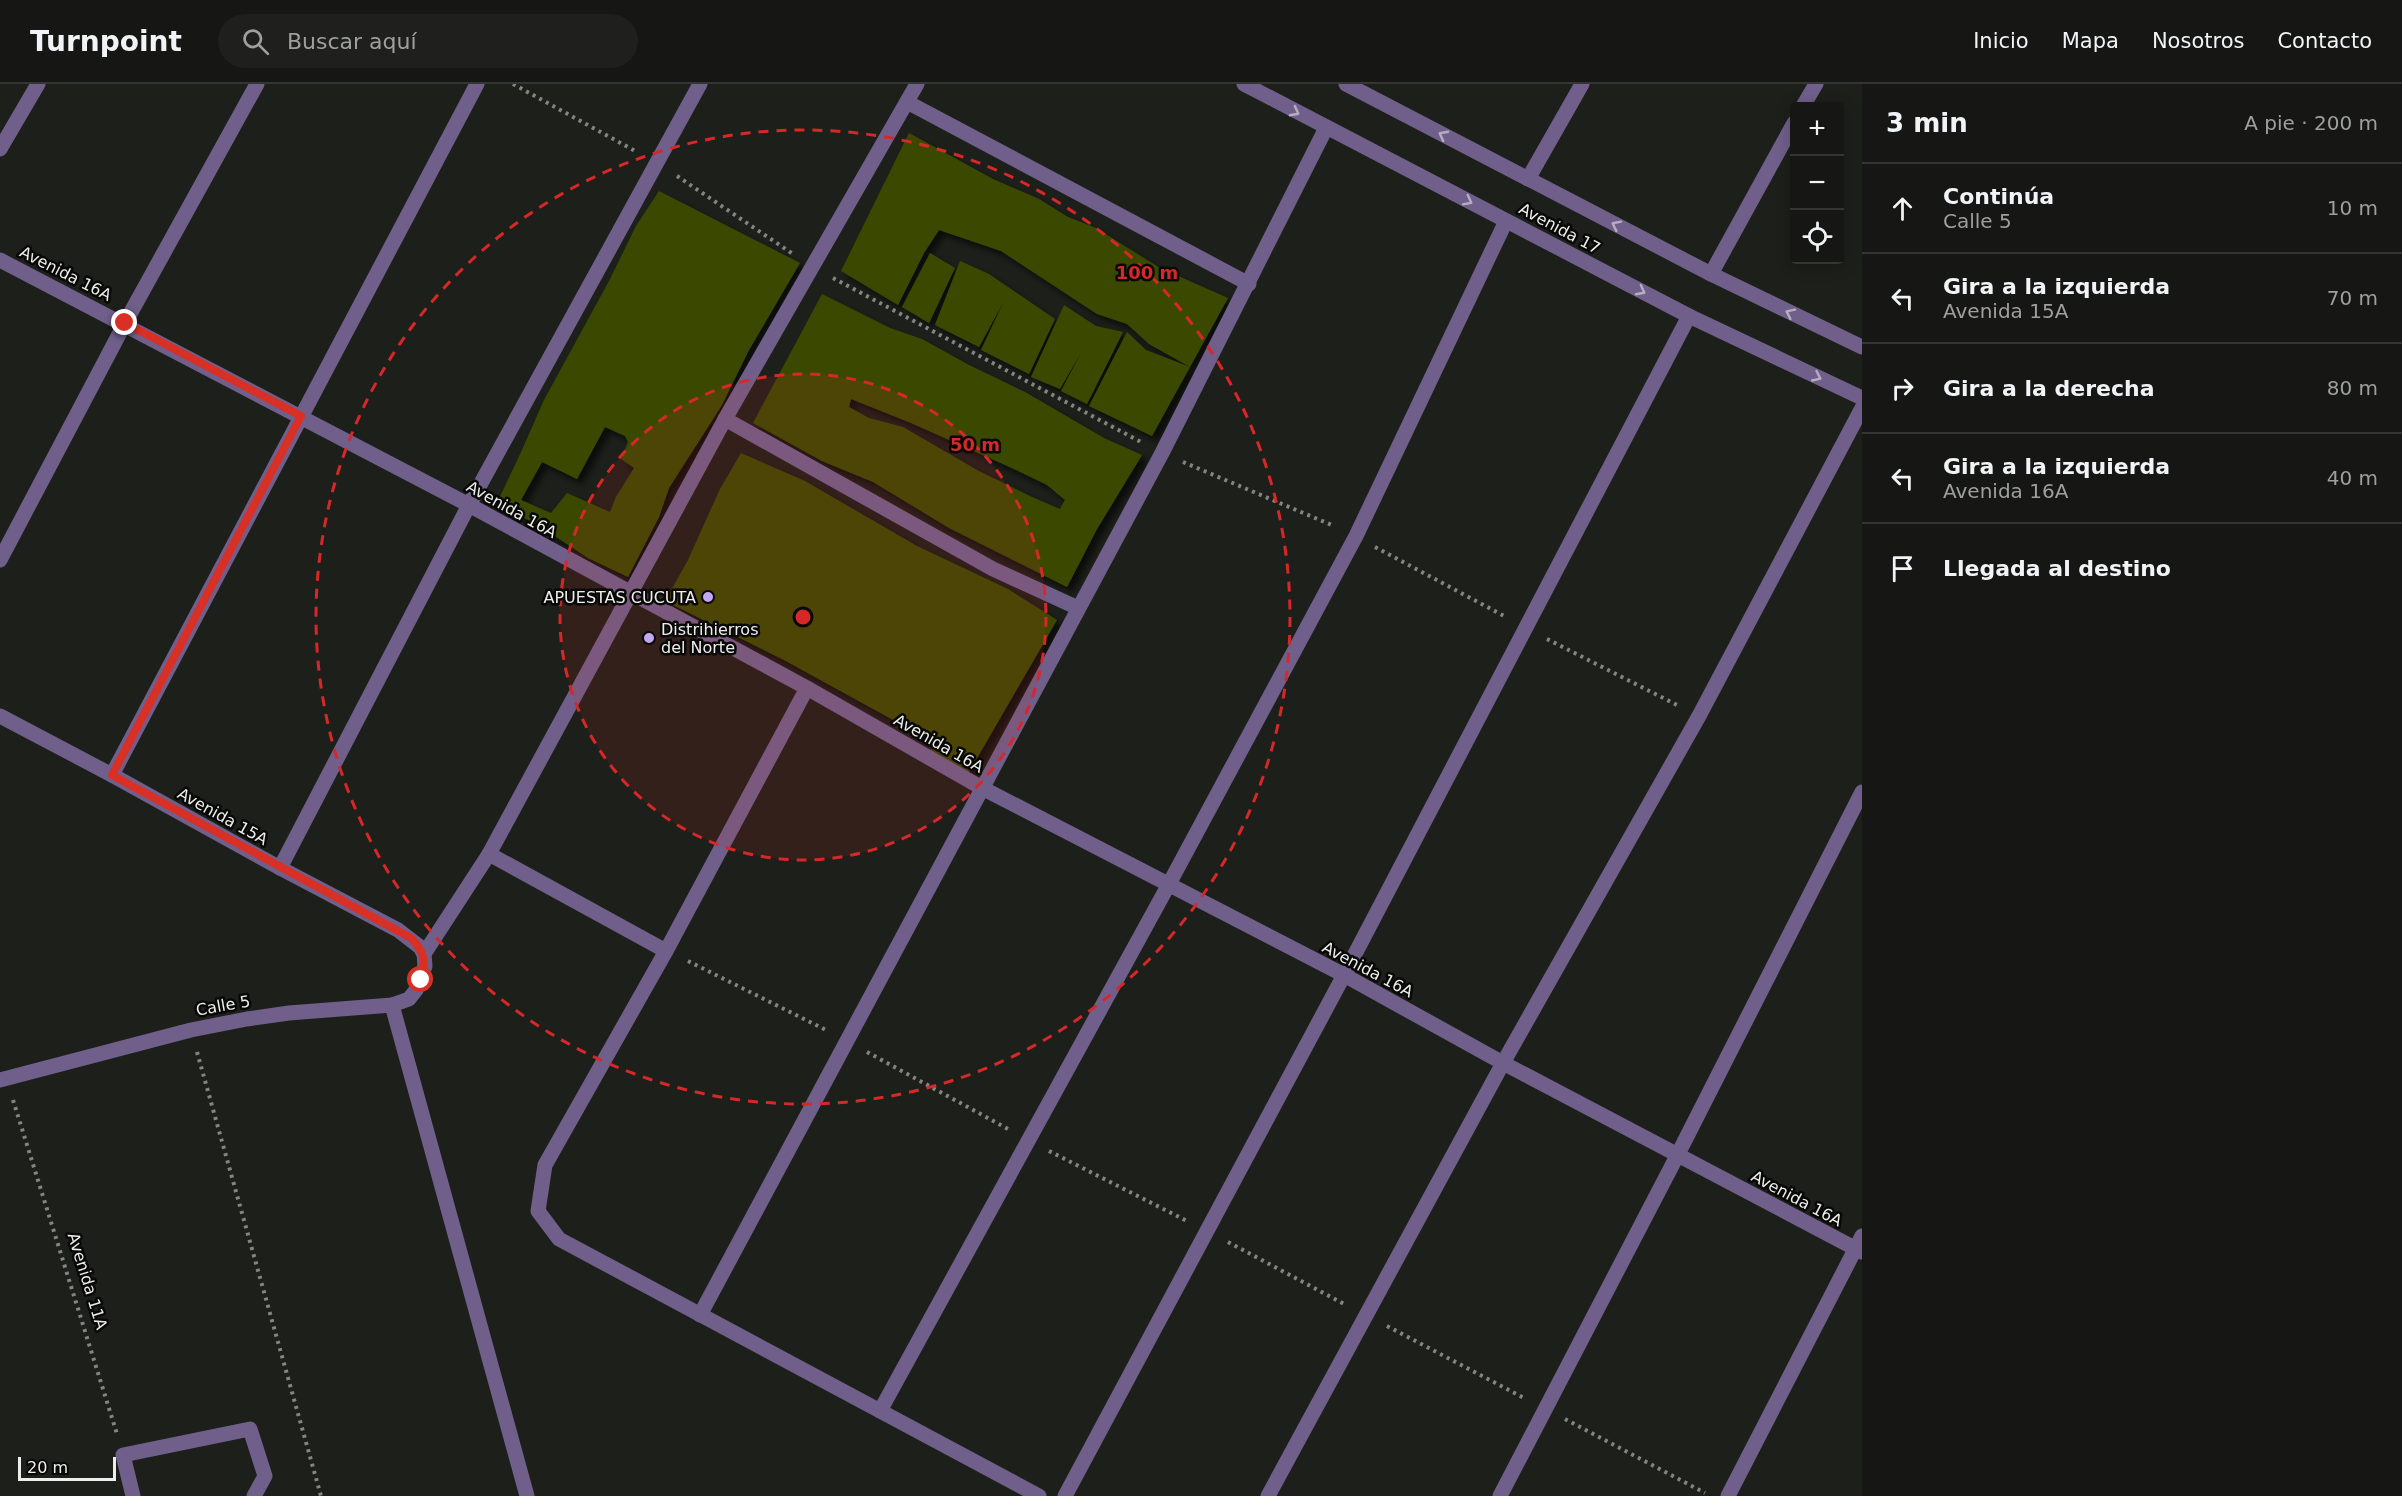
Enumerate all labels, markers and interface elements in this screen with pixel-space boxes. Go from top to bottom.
search box [218,14,638,68]
text: Turnpoint [30,25,182,58]
icon: search [239,25,272,58]
text: Buscar aquí [287,29,417,54]
text: Inicio [1973,29,2029,53]
text: Mapa [2062,29,2119,53]
text: Nosotros [2152,29,2244,53]
text: Contacto [2277,29,2372,53]
map controls [1790,102,1844,264]
button: + [1790,102,1844,156]
one-way arrow [1289,105,1299,116]
text: 3 min [1886,108,1968,138]
text: A pie · 200 m [2244,111,2378,135]
one-way arrow [1439,131,1450,142]
button: − [1790,156,1844,210]
text: Continúa [1943,184,2054,209]
icon: ahead [1886,192,1919,225]
one-way arrow [1462,194,1473,205]
text: 10 m [2327,196,2378,220]
street label: Avenida 17 [1516,199,1604,258]
text: Calle 5 [1943,209,2012,233]
button: locate [1790,210,1844,264]
one-way arrow [1612,221,1622,232]
street label: Avenida 16A [17,242,115,305]
text: 100 m [1116,262,1178,283]
text: Gira a la izquierda [1943,274,2170,299]
icon: left [1886,282,1919,315]
one-way arrow [1635,284,1646,295]
text: 70 m [2327,286,2378,310]
text: Avenida 15A [1943,299,2068,323]
one-way arrow [1786,308,1797,320]
route end [111,309,137,335]
one-way arrow [1810,369,1821,381]
icon: right [1886,372,1919,405]
text: Gira a la derecha [1943,376,2155,401]
text: 80 m [2327,376,2378,400]
text: 50 m [950,434,1000,455]
text: Gira a la izquierda [1943,454,2170,479]
icon: left [1886,462,1919,495]
text: 40 m [2327,466,2378,490]
street label: Avenida 16A [463,477,560,542]
text: Avenida 16A [1943,479,2068,503]
icon: arrive [1886,552,1919,585]
text: Llegada al destino [1943,556,2171,581]
place label: APUESTAS CUCUTA [543,588,696,607]
marker: APUESTAS CUCUTA [701,590,715,604]
centre of rings [793,607,813,627]
place label: Distrihierros del Norte [661,620,758,657]
marker: Distrihierros del Norte [642,631,656,645]
street label: Avenida 16A [891,710,987,777]
street label: Avenida 15A [174,784,271,849]
street label: Avenida 16A [1319,938,1417,1001]
route start [407,966,433,992]
street label: Calle 5 [194,991,252,1020]
street label: Avenida 16A [1748,1167,1846,1230]
street label: Avenida 11A [64,1230,111,1332]
scale bar [18,1454,116,1482]
text: 20 m [27,1458,68,1477]

